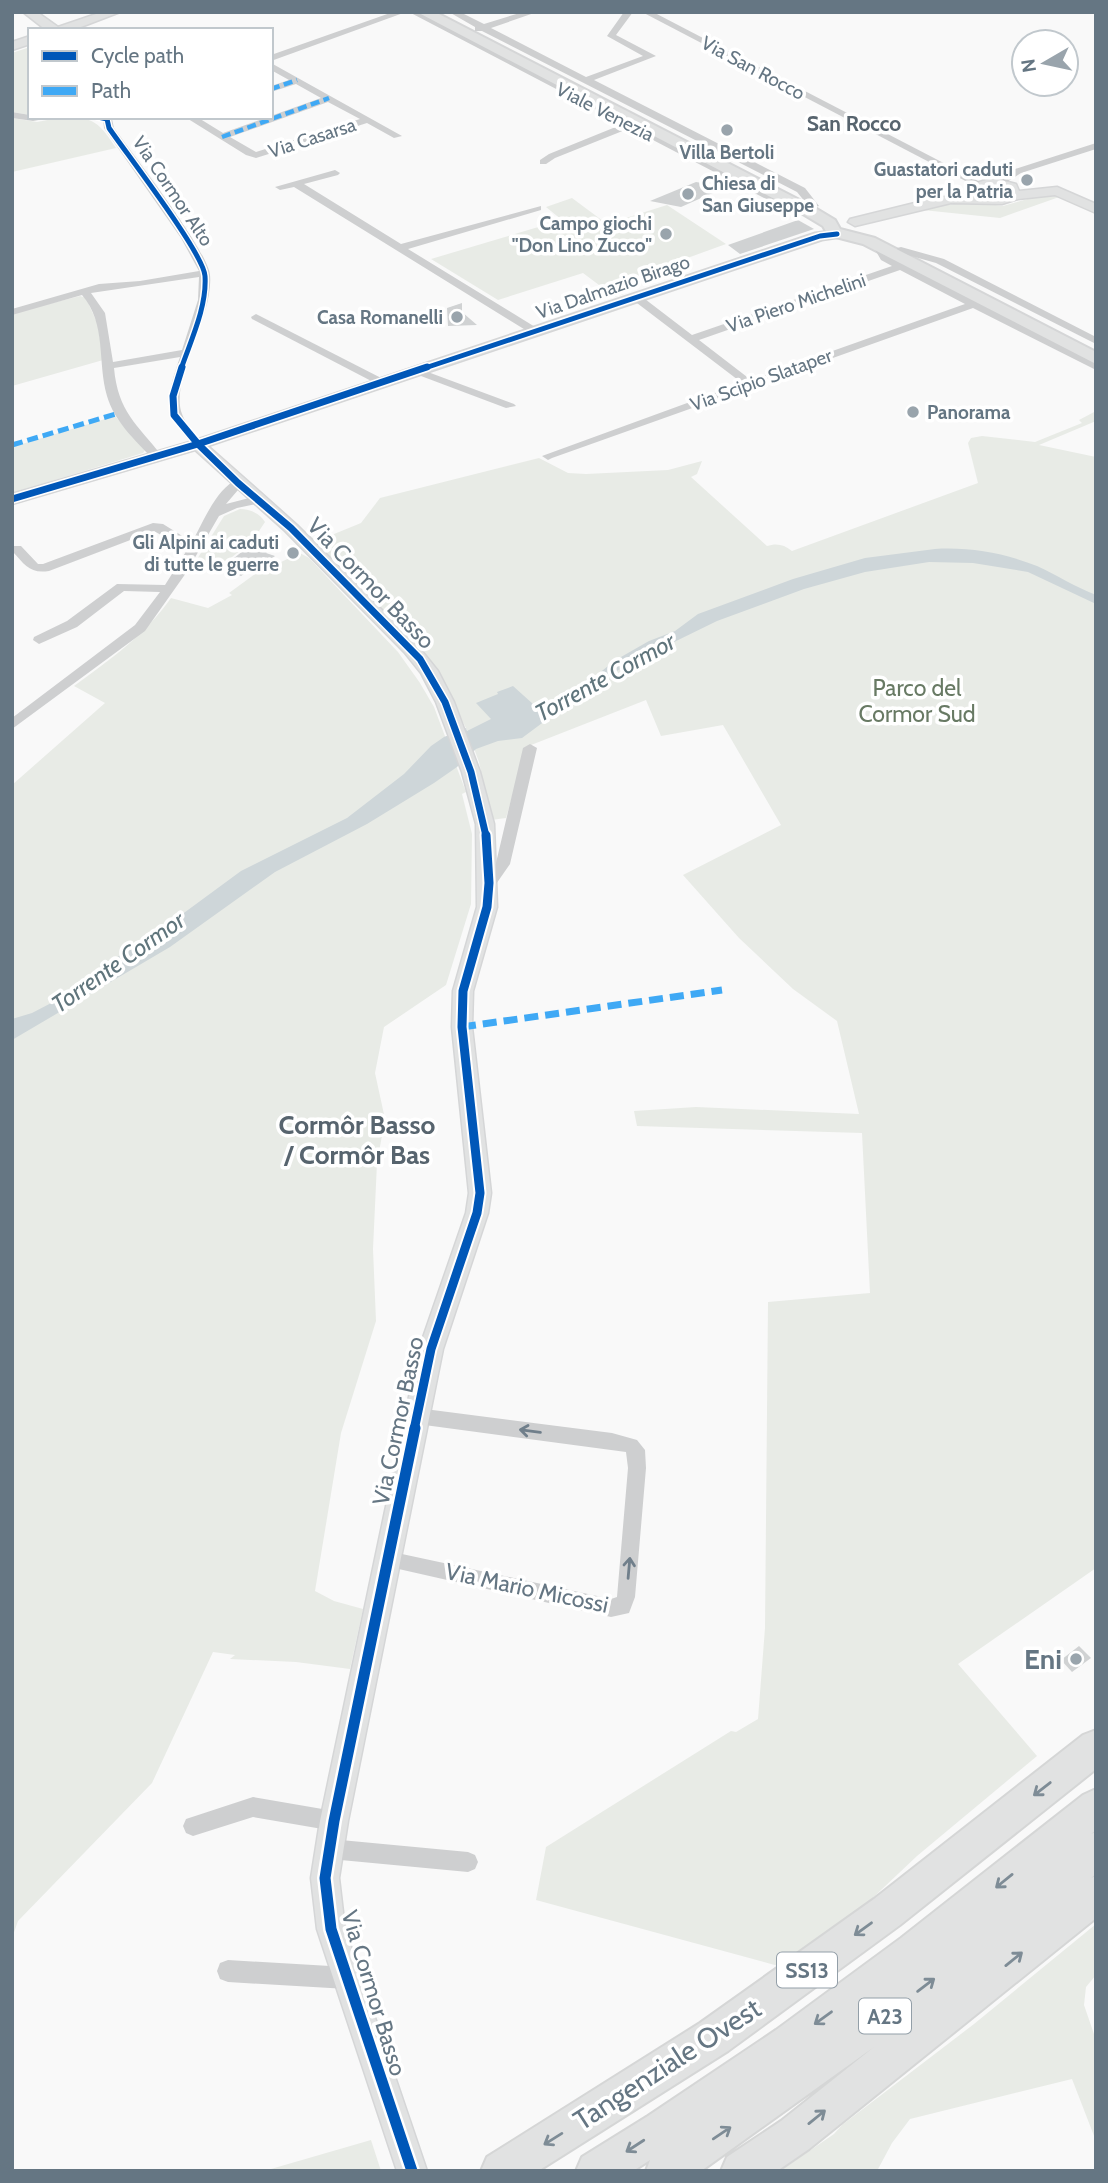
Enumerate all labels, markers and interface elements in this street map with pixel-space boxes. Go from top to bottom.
legend [28,28,273,119]
north arrow [1010,28,1080,98]
street label: Via San Rocco [697,31,809,105]
text: Cycle path [91,43,184,68]
text: N [1016,57,1041,74]
text: Path [91,78,131,103]
street label: Viale Venezia [552,78,658,146]
district label: San Rocco [807,111,901,136]
street label: Via Casarsa [265,113,359,163]
marker: Villa Bertoli [719,122,735,138]
street label: Via Cormor Alto [128,132,218,250]
place label: Villa Bertoli [680,141,774,164]
place label: Guastatori caduti per la Patria [874,158,1014,203]
place label: Chiesa di San Giuseppe [702,172,814,217]
marker: Guastatori caduti per la Patria [1019,172,1035,188]
marker: Chiesa di San Giuseppe [680,186,696,202]
place label: Campo giochi "Don Lino Zucco" [512,212,652,257]
marker: Campo giochi "Don Lino Zucco" [658,226,674,242]
street label: Via Dalmazio Birago [533,250,693,324]
street label: Via Piero Michelini [723,268,869,338]
place label: Casa Romanelli [317,306,443,329]
marker: Casa Romanelli [449,309,465,325]
street label: Via Scipio Slataper [687,344,835,416]
place label: Panorama [927,401,1011,424]
marker: Panorama [905,404,921,420]
street label: Via Cormor Basso [301,512,441,654]
place label: Gli Alpini ai caduti di tutte le guerre [132,531,279,576]
marker: Gli Alpini ai caduti di tutte le guerre [285,545,301,561]
water label: Torrente Cormor [530,626,682,727]
park label: Parco del Cormor Sud [858,674,976,728]
water label: Torrente Cormor [46,905,191,1019]
district label: Cormôr Basso / Cormôr Bas [279,1109,436,1171]
street label: Via Cormor Basso [366,1334,430,1508]
one-way arrow [520,1424,542,1437]
street label: Via Mario Micossi [443,1557,611,1619]
one-way arrow [623,1557,636,1580]
place label: Eni [1024,1642,1062,1676]
marker: Eni [1068,1651,1084,1667]
one-way arrow [1034,1782,1052,1797]
one-way arrow [996,1873,1014,1888]
street label: Via Cormor Basso [336,1907,412,2079]
one-way arrow [854,1922,873,1937]
road number: SS13 [777,1952,837,1988]
one-way arrow [1004,1952,1022,1967]
one-way arrow [917,1978,936,1993]
street label: Tangenziale Ovest [567,1991,767,2137]
road number: A23 [859,1998,911,2034]
one-way arrow [814,2011,833,2025]
one-way arrow [807,2110,826,2125]
one-way arrow [712,2125,731,2140]
one-way arrow [544,2132,563,2146]
one-way arrow [626,2140,646,2154]

